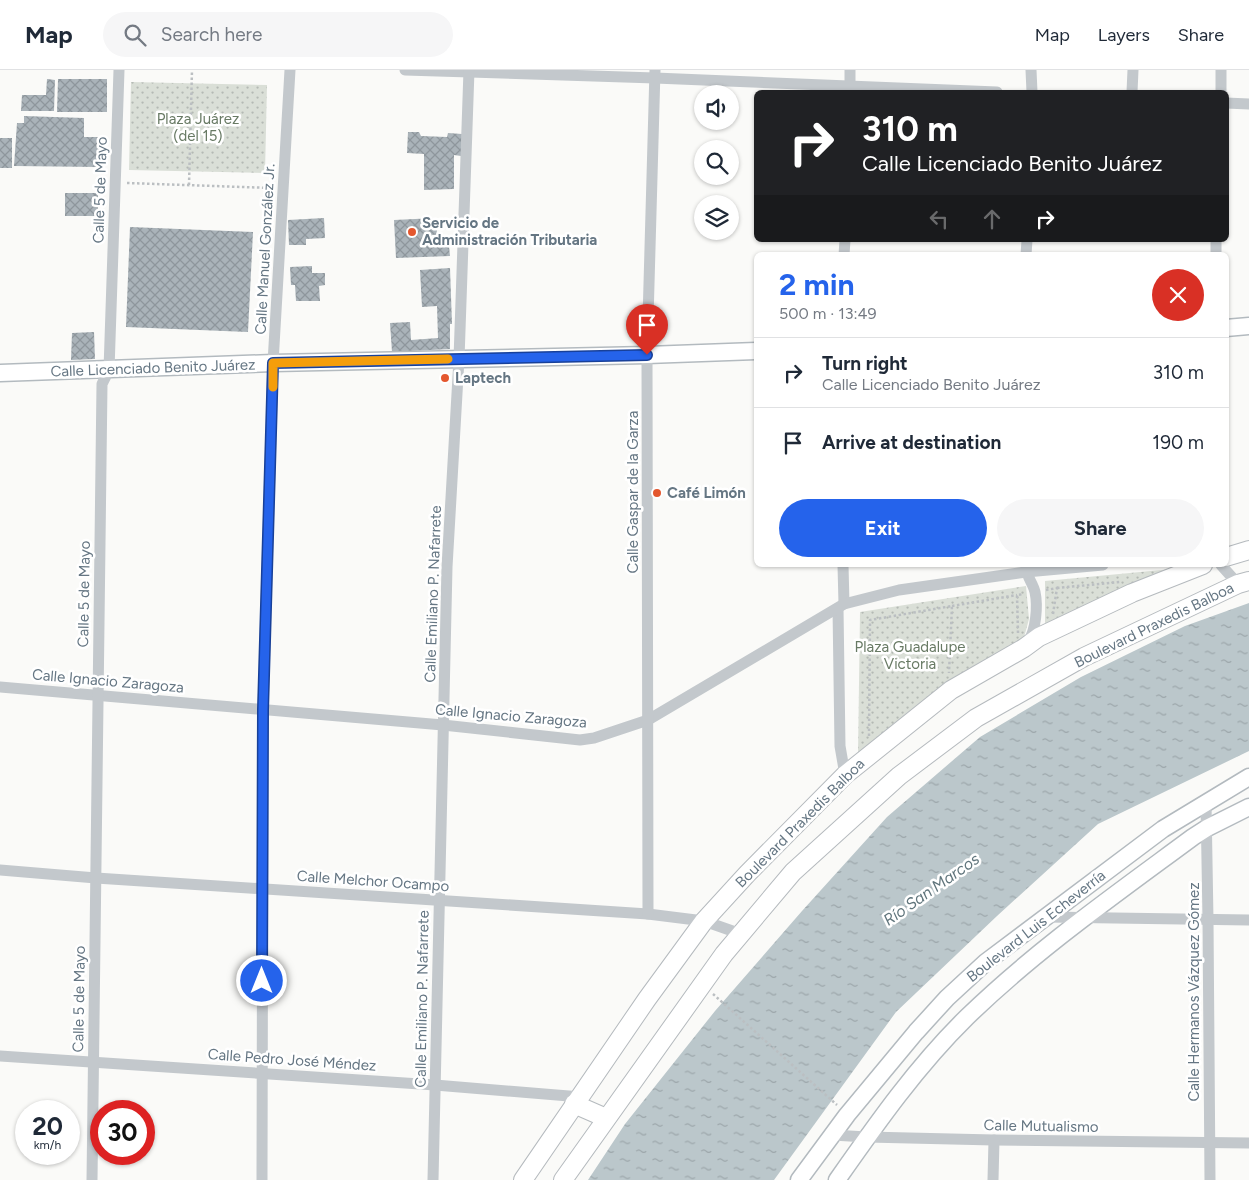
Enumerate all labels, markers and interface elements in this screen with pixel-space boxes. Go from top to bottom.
search box [103,12,453,57]
text: Map [25,20,73,49]
icon: search [121,21,149,49]
text: Search here [161,23,262,46]
text: Map [1035,24,1070,46]
text: Layers [1098,24,1150,46]
text: Share [1178,24,1224,46]
map controls [694,85,739,240]
button: sound [694,85,739,130]
text: 310 m [862,108,958,150]
park label: Plaza Juárez (del 15) [157,110,239,145]
icon: right [779,110,844,175]
street label: Calle 5 de Mayo [89,136,111,244]
button: search [694,140,739,185]
text: Calle Licenciado Benito Juárez [862,150,1163,177]
street label: Calle Manuel González Jr. [252,163,278,335]
button: layers [694,195,739,240]
icon: left [925,205,953,233]
icon: ahead [978,205,1006,233]
icon: right [1031,205,1059,233]
place label: Servicio de Administración Tributaria [422,214,597,249]
marker: Servicio de Administración Tributaria [406,226,418,238]
text: 2 min [779,266,855,303]
button: close [1152,269,1204,321]
pin [626,304,668,355]
text: 500 m · 13:49 [779,304,877,323]
icon: arrive [633,311,661,339]
text: Turn right [822,352,908,375]
street label: Calle Licenciado Benito Juárez [50,355,256,381]
icon: right [779,359,807,387]
text: 310 m [1153,361,1204,384]
place label: Laptech [455,369,511,387]
marker: Laptech [439,372,451,384]
text: Calle Licenciado Benito Juárez [822,375,1041,394]
street label: Calle Gaspar de la Garza [624,411,642,573]
icon: arrive [779,429,807,457]
text: Arrive at destination [822,431,1001,454]
text: 190 m [1152,431,1204,454]
place label: Café Limón [667,484,746,502]
marker: Café Limón [651,487,663,499]
button: Exit [779,499,987,557]
button: Share [997,499,1204,557]
street label: Calle Emiliano P. Nafarrete [421,505,445,683]
street label: Calle 5 de Mayo [74,540,94,647]
street label: Boulevard Praxedis Balboa [1071,579,1237,671]
park label: Plaza Guadalupe Victoria [855,638,965,673]
street label: Calle Ignacio Zaragoza [31,665,185,697]
street label: Calle Ignacio Zaragoza [434,700,588,732]
street label: Boulevard Praxedis Balboa [732,755,868,891]
water label: Río San Marcos [880,849,983,930]
street label: Boulevard Luis Echeverría [963,866,1109,986]
street label: Calle Melchor Ocampo [296,867,450,895]
street label: Calle Hermanos Vázquez Gómez [1185,882,1203,1102]
street label: Calle Emiliano P. Nafarrete [411,910,433,1088]
street label: Calle 5 de Mayo [69,945,89,1052]
position arrow [235,954,287,1006]
street label: Calle Pedro José Méndez [207,1045,377,1075]
speed limit sign: 30 [90,1100,155,1165]
text: 20 [32,1111,63,1141]
street label: Calle Mutualismo [983,1116,1099,1136]
text: km/h [34,1138,61,1152]

